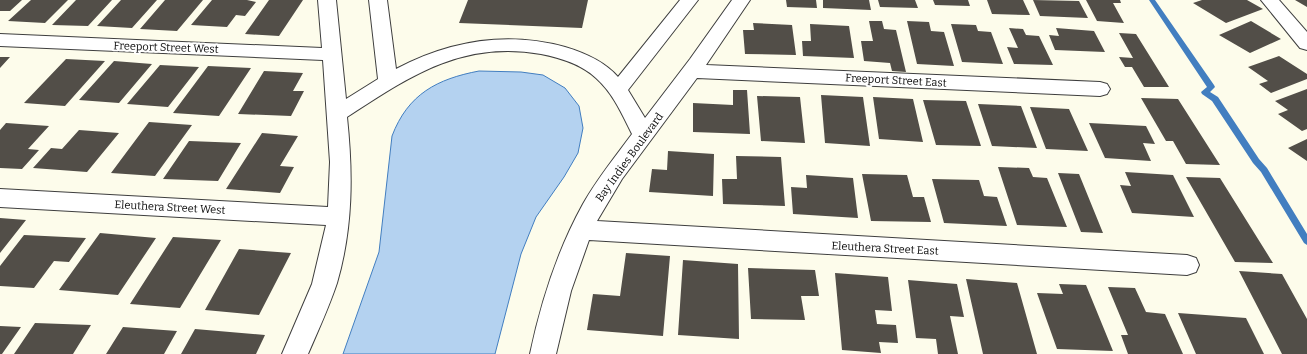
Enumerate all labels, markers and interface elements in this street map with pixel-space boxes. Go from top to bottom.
street label: Freeport Street West [113,39,219,56]
street label: Freeport Street East [845,71,947,90]
street label: Bay Indies Boulevard [593,110,666,204]
street label: Eleuthera Street West [114,198,226,217]
street label: Eleuthera Street East [831,239,939,258]

